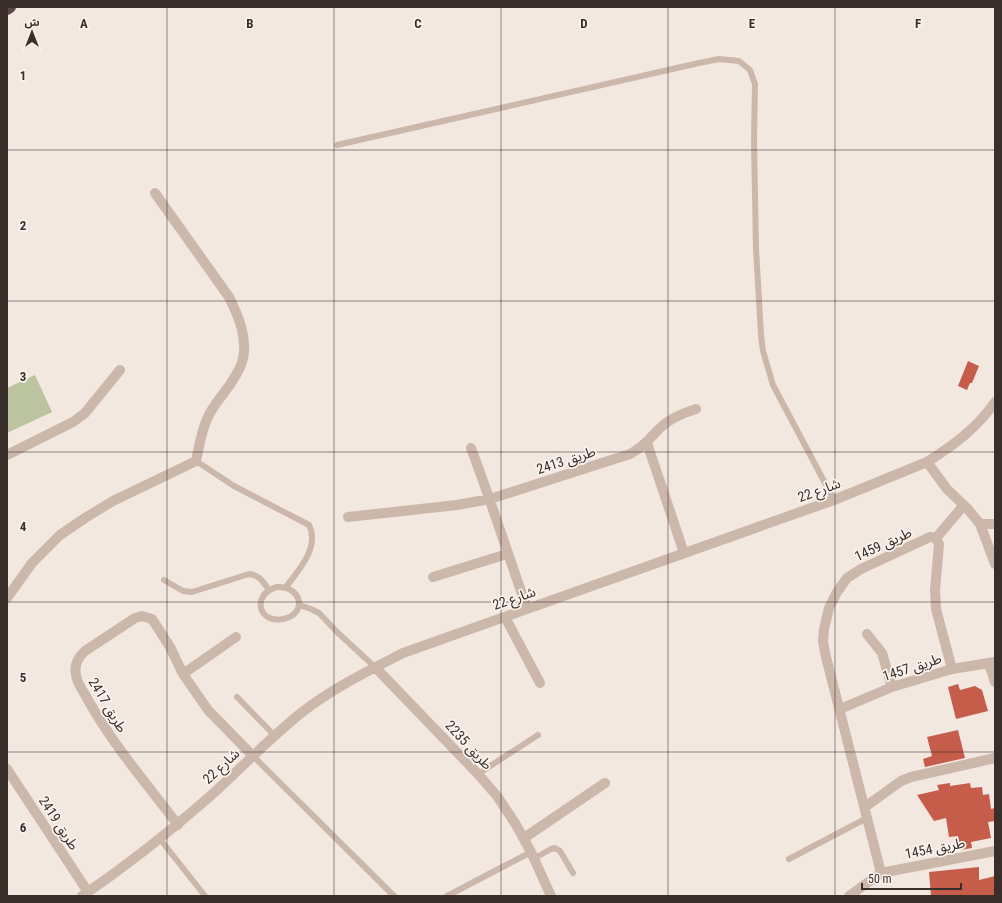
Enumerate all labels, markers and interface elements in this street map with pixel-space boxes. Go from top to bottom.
north arrow [12,12,52,52]
text: ش [24,16,40,29]
text: A [80,16,88,31]
text: B [246,16,254,31]
text: C [414,16,422,31]
text: D [580,16,588,31]
text: E [749,16,756,31]
text: F [915,16,921,31]
text: 1 [20,68,26,83]
text: 2 [20,218,27,233]
text: 3 [20,369,26,384]
street label: طريق 2413 [535,443,598,479]
street label: شارع 22 [795,475,844,508]
text: 4 [20,519,27,534]
street label: طريق 1459 [852,524,915,566]
street label: شارع 22 [490,583,539,616]
street label: طريق 1457 [881,650,944,686]
text: 5 [20,670,27,685]
street label: طريق 2417 [84,675,131,736]
street label: طريق 2235 [441,717,496,774]
street label: شارع 22 [199,745,245,789]
street label: طريق 2419 [34,793,82,854]
text: 6 [20,820,27,835]
street label: طريق 1454 [904,834,967,864]
scale bar [862,865,961,891]
text: 50 m [868,872,892,886]

